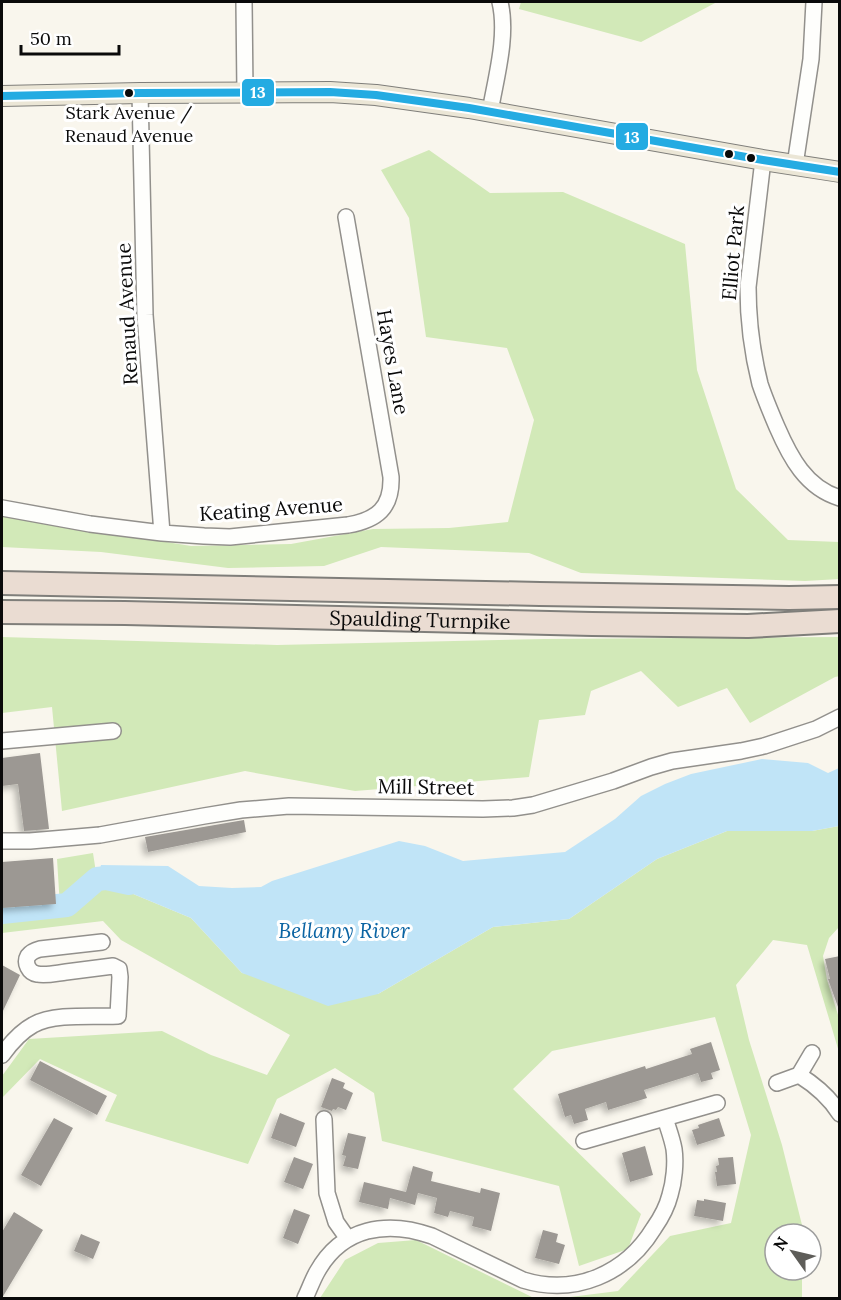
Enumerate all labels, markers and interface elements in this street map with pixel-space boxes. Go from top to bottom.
scale bar [21,18,118,56]
text: 50 m [30,27,72,50]
line badge: 13 [241,78,275,107]
text: 13 [250,82,266,102]
marker: Stark Avenue / Renaud Avenue [123,87,135,99]
place label: Stark Avenue / Renaud Avenue [65,101,193,147]
line badge: 13 [615,122,649,151]
text: 13 [624,127,640,147]
unlabelled marker [723,148,735,160]
unlabelled marker [745,152,757,164]
street label: Elliot Park [716,204,749,301]
street label: Renaud Avenue [110,242,143,386]
street label: Hayes Lane [372,307,415,417]
street label: Keating Avenue [198,491,344,526]
street label: Spaulding Turnpike [329,605,511,634]
street label: Mill Street [377,773,475,800]
water label: Bellamy River [278,917,410,944]
north arrow [763,1222,823,1282]
text: N [769,1233,792,1254]

